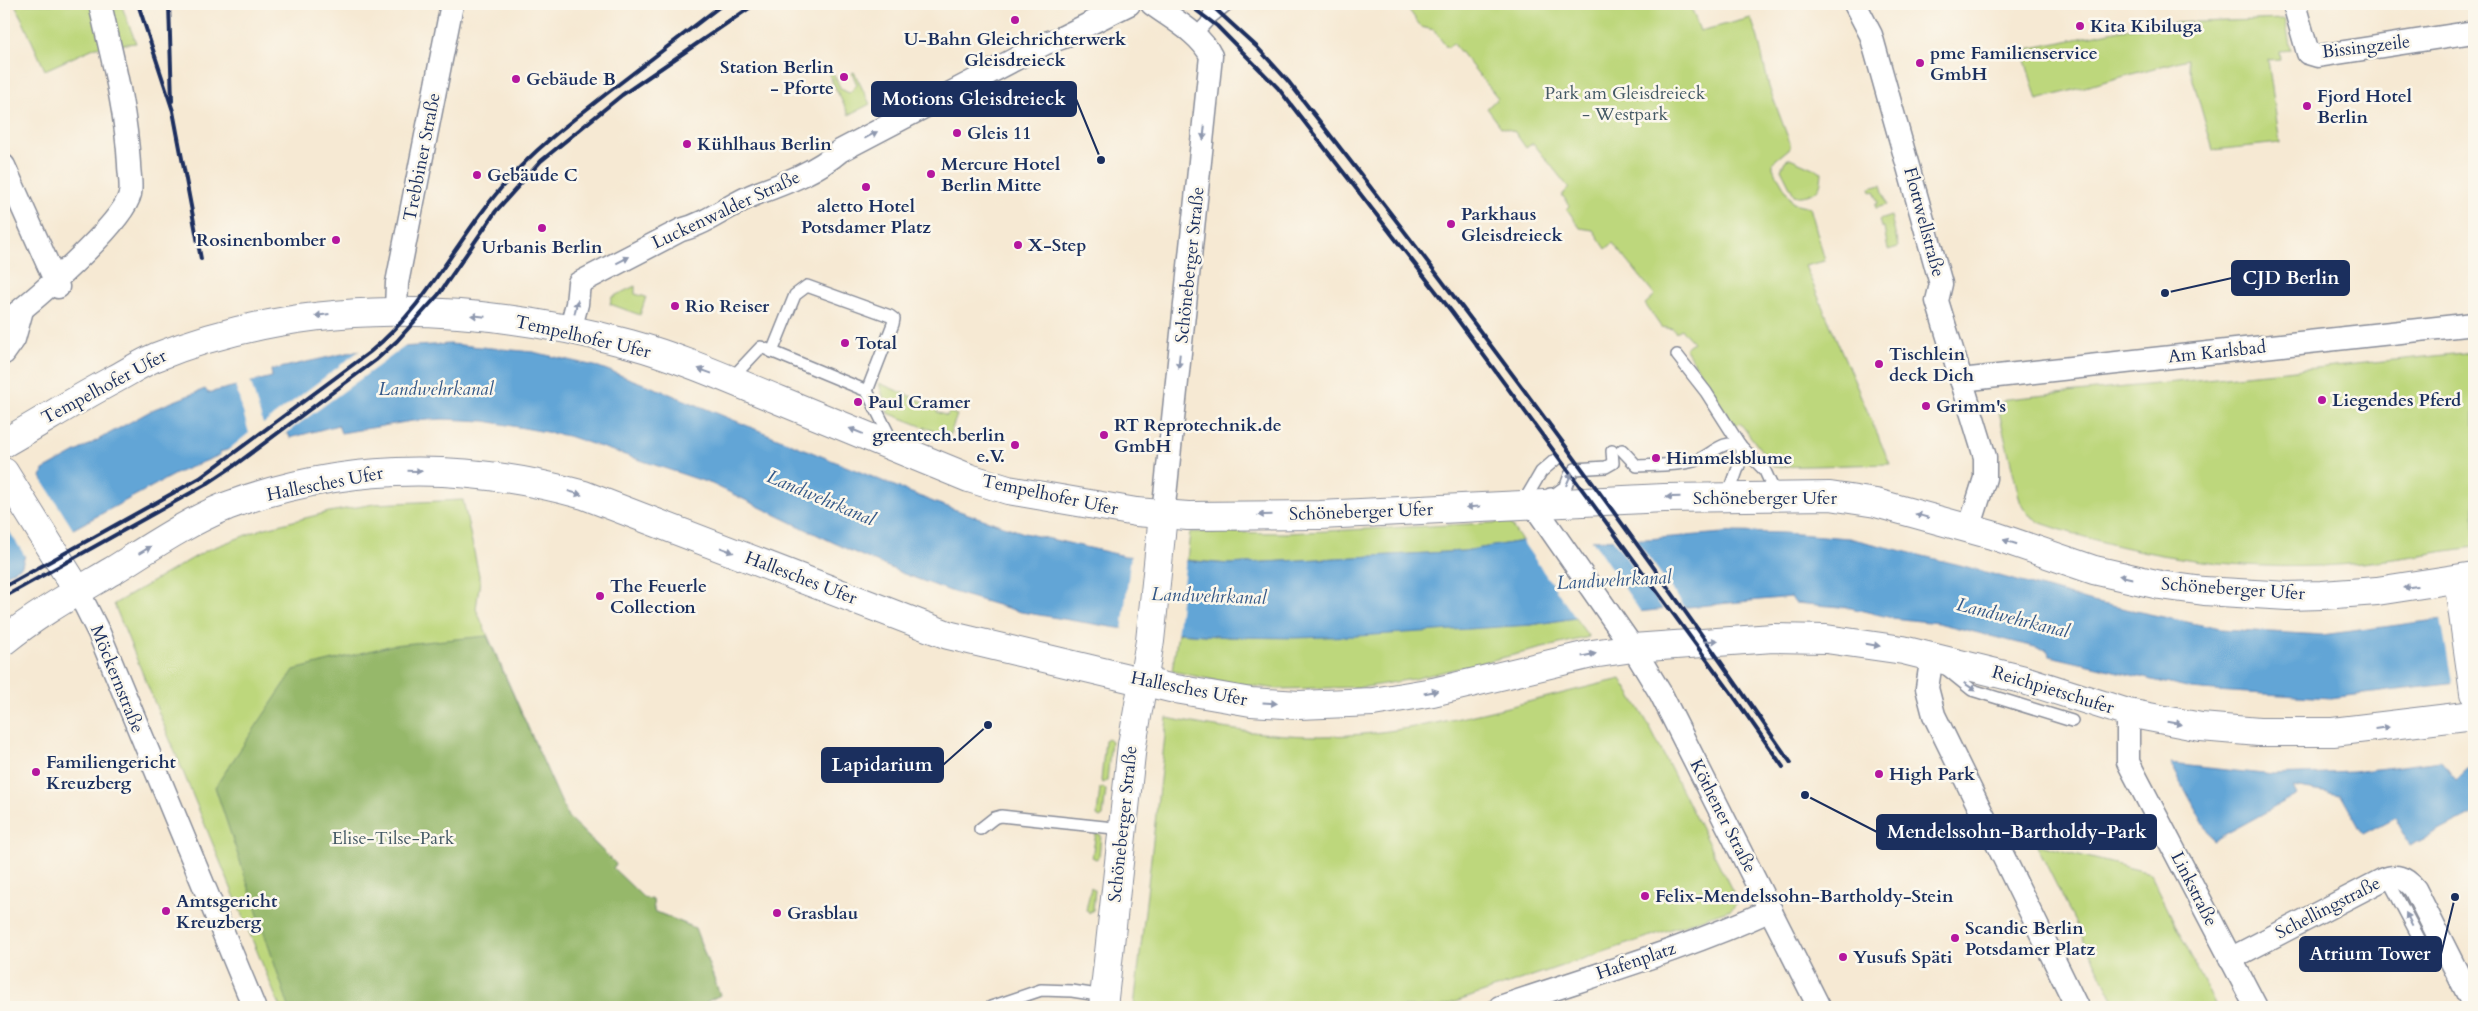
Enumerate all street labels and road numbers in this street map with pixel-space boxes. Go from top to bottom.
street label: Bissingzeile [2320,29,2412,65]
street label: Trebbiner Straße [397,91,447,223]
street label: Flottwellstraße [1897,164,1951,280]
street label: Luckenwalder Straße [648,165,804,255]
street label: Schöneberger Straße [1169,185,1211,345]
street label: Tempelhofer Ufer [513,309,654,365]
street label: Am Karlsbad [2167,334,2268,370]
street label: Tempelhofer Ufer [37,343,171,431]
street label: Hallesches Ufer [265,460,386,508]
street label: Tempelhofer Ufer [980,468,1121,522]
street label: Schöneberger Ufer [1693,486,1838,511]
street label: Schöneberger Ufer [1288,497,1434,527]
street label: Hallesches Ufer [741,545,861,611]
street label: Schöneberger Ufer [2160,571,2306,607]
street label: Möckernstraße [84,621,150,737]
street label: Reichpietschufer [1989,660,2118,721]
street label: Hallesches Ufer [1129,665,1250,713]
street label: Schöneberger Straße [1102,744,1144,904]
street label: Köthener Straße [1684,755,1762,877]
street label: Linkstraße [2165,847,2223,931]
street label: Schellingstraße [2271,871,2385,945]
street label: Hafenplatz [1593,936,1679,986]

